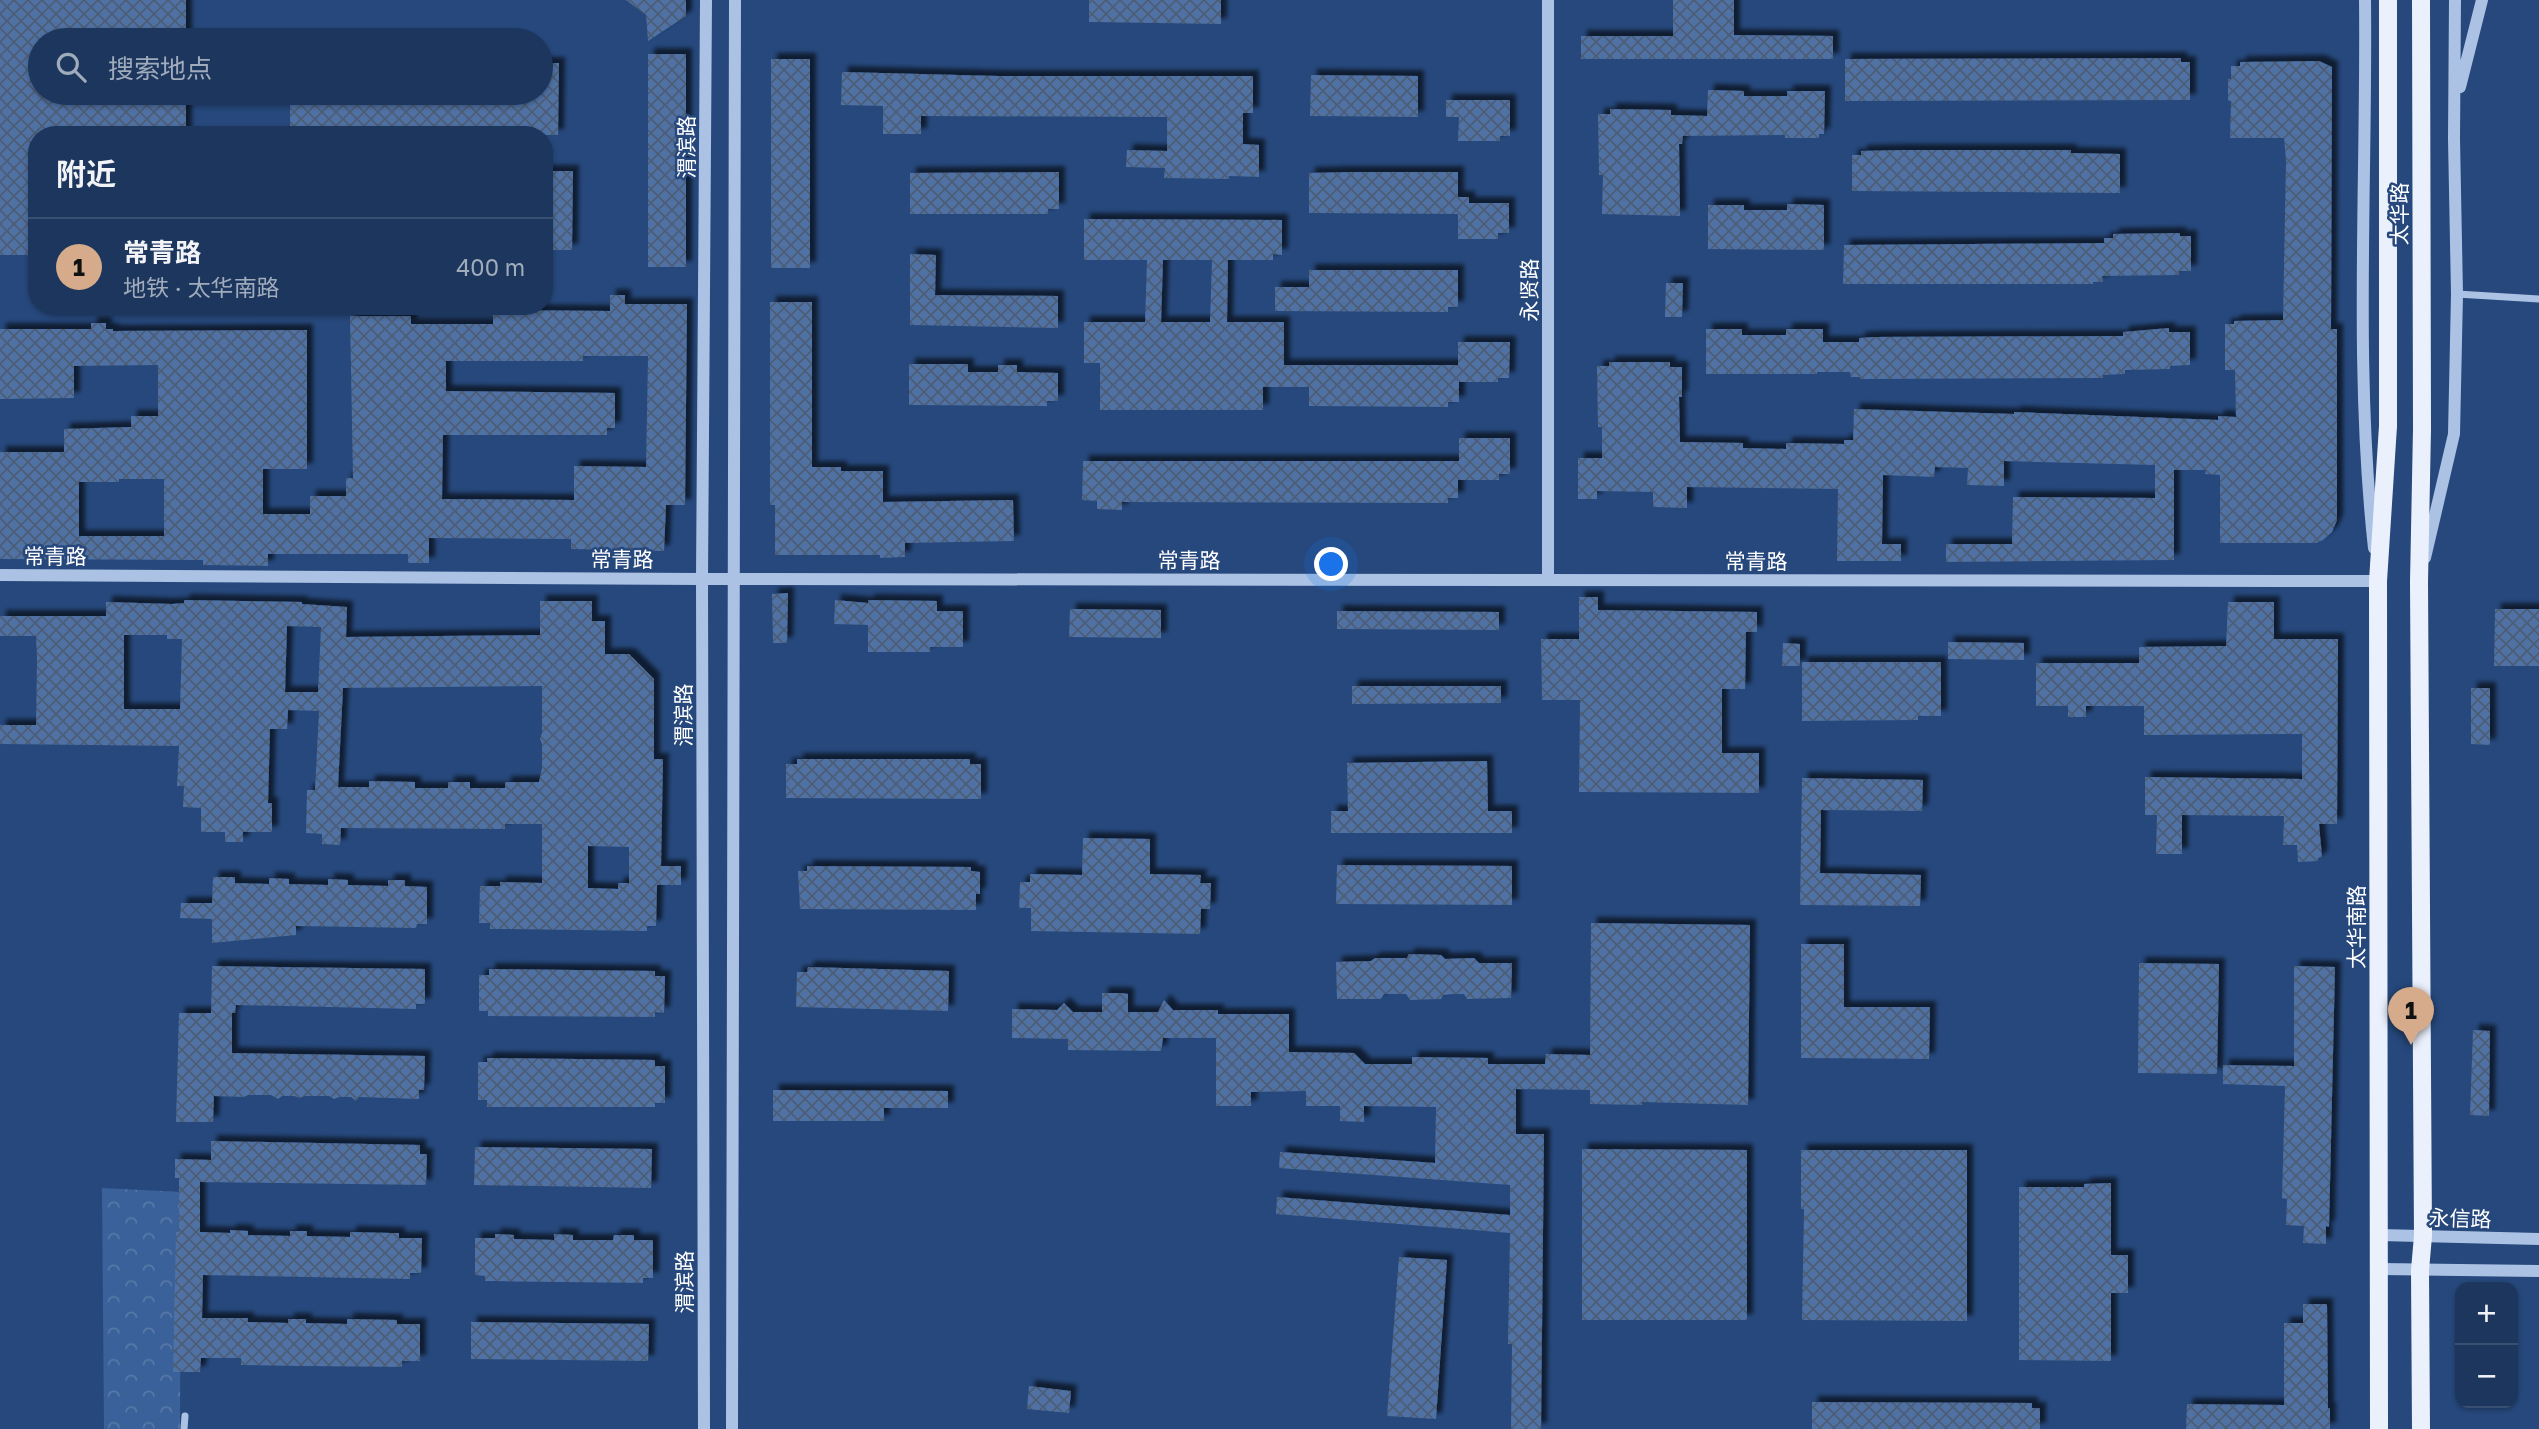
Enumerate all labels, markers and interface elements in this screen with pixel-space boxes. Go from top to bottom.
search box [28,28,553,105]
icon: search [52,48,90,86]
text: 搜索地点 [108,53,212,84]
street label: 渭滨路 [673,116,699,179]
text: 附近 [56,156,116,192]
street label: 太华路 [2386,183,2412,246]
text: 常青路 [123,237,201,268]
text: 1 [73,253,85,281]
text: 400 m [456,253,525,281]
street label: 永贤路 [1516,259,1542,322]
text: 地铁 · 太华南路 [123,273,279,301]
street label: 常青路 [24,543,87,569]
street label: 常青路 [591,546,654,572]
street label: 常青路 [1158,547,1221,573]
your location [1314,547,1348,581]
street label: 常青路 [1725,548,1788,574]
street label: 渭滨路 [670,684,696,747]
street label: 太华南路 [2343,885,2369,969]
pin: 1 [2388,987,2434,1045]
street label: 永信路 [2428,1204,2492,1232]
street label: 渭滨路 [671,1251,697,1314]
map controls [2455,1282,2518,1408]
button: + [2455,1282,2518,1345]
button: − [2455,1345,2518,1408]

